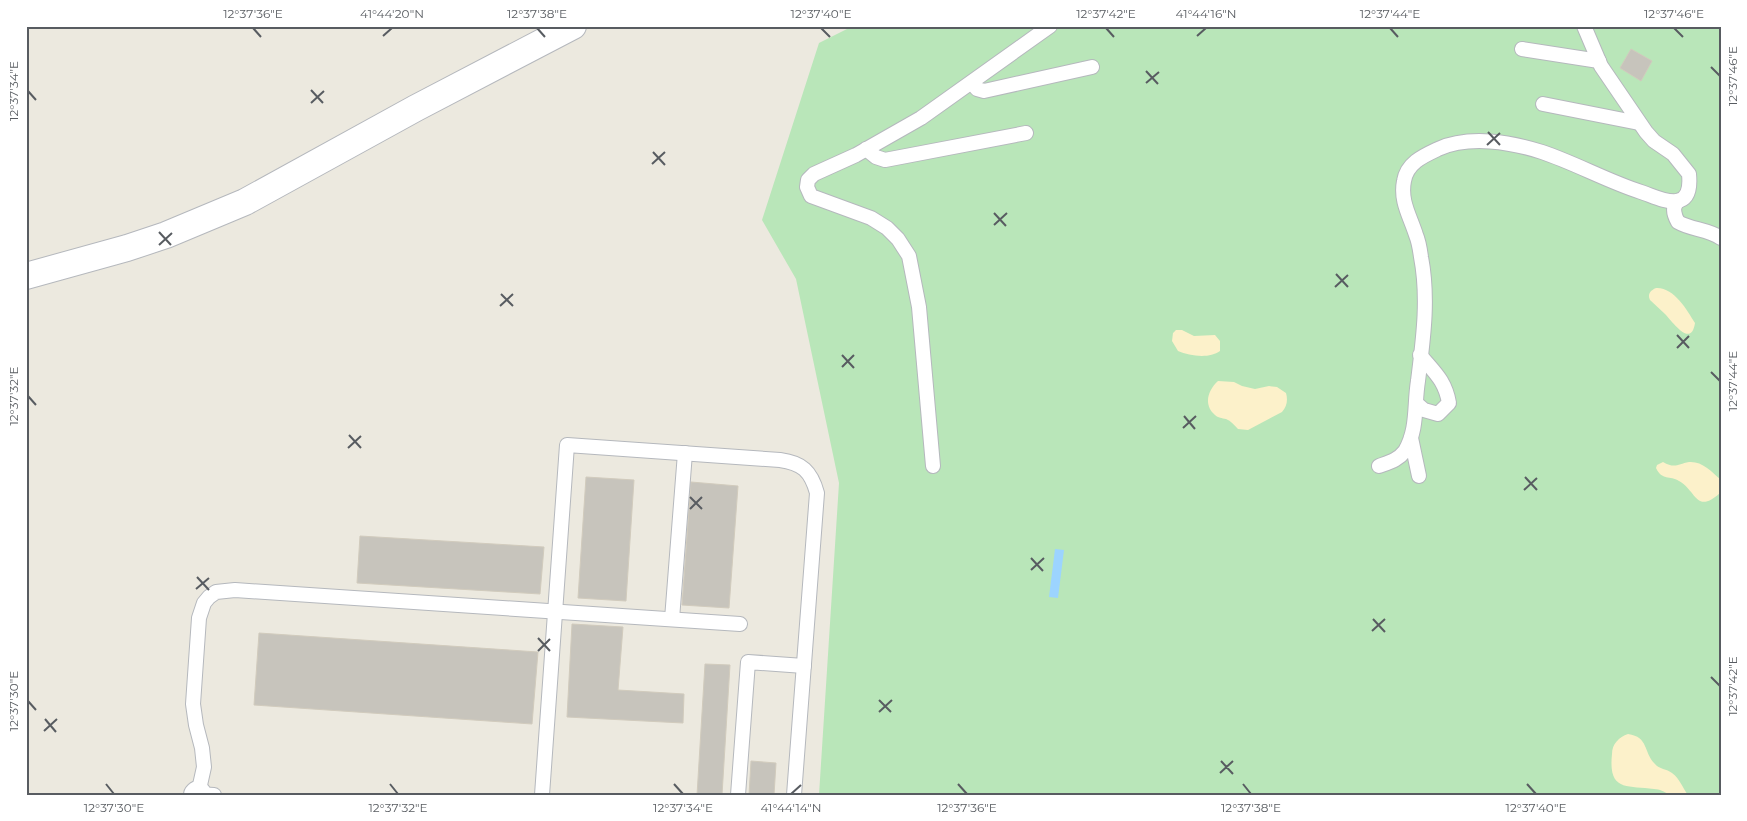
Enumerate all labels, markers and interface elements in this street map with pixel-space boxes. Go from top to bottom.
text: 12°37'36"E [223,6,283,21]
text: 41°44'20"N [360,6,424,21]
text: 12°37'38"E [507,6,567,21]
text: 12°37'40"E [791,6,851,21]
text: 12°37'42"E [1076,6,1136,21]
text: 41°44'16"N [1176,6,1236,21]
text: 12°37'44"E [1360,6,1420,21]
text: 12°37'46"E [1644,6,1704,21]
text: 12°37'46"E [1725,46,1740,106]
text: 12°37'34"E [6,61,21,121]
text: 12°37'44"E [1725,351,1740,411]
text: 12°37'32"E [6,366,21,426]
text: 12°37'42"E [1725,656,1740,716]
text: 12°37'30"E [6,671,21,731]
text: 12°37'30"E [84,800,144,815]
text: 12°37'32"E [368,800,428,815]
text: 12°37'34"E [653,800,713,815]
text: 41°44'14"N [760,800,822,815]
text: 12°37'36"E [937,800,997,815]
text: 12°37'38"E [1221,800,1281,815]
text: 12°37'40"E [1506,800,1566,815]

